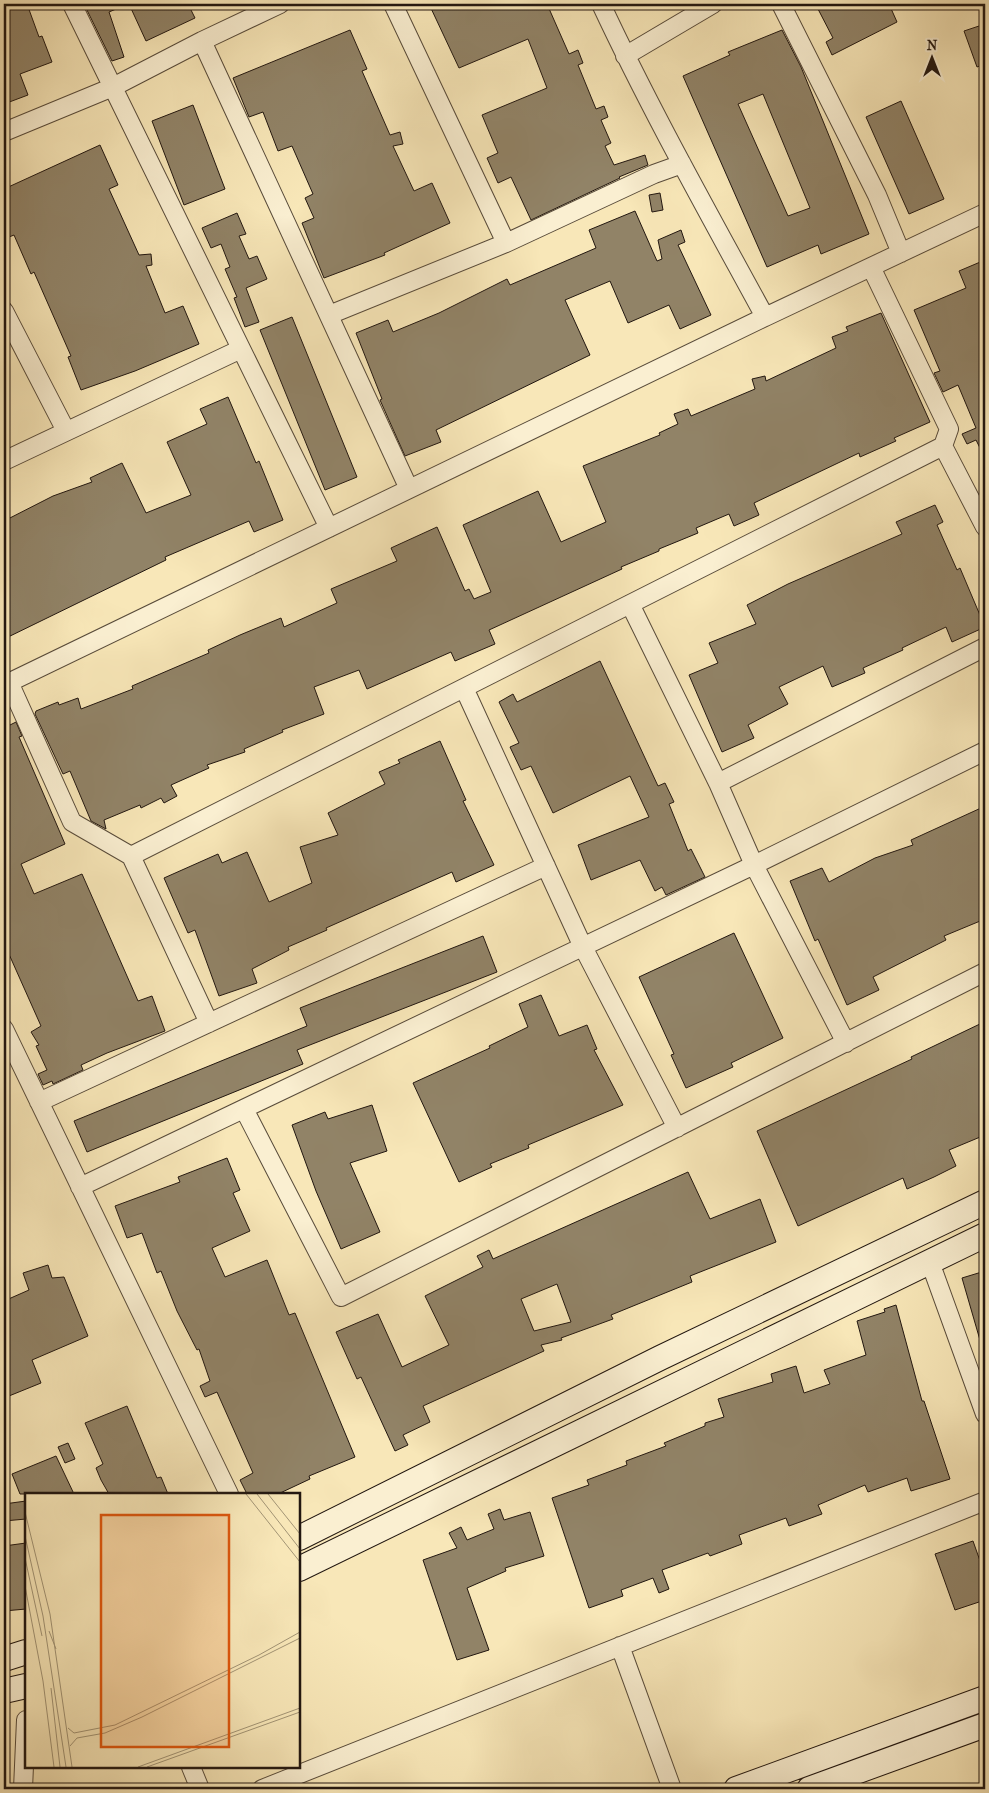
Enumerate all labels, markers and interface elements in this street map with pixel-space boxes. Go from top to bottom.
north arrow [906,32,956,82]
text: N [927,37,938,54]
inset map [25,1493,300,1768]

